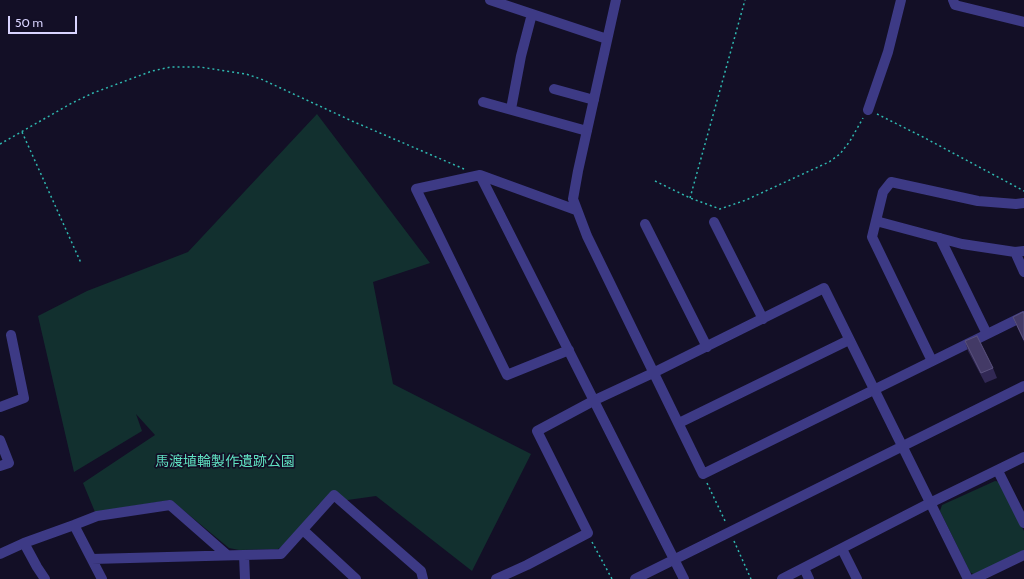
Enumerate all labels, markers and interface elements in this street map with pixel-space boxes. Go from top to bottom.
scale bar [10,8,79,34]
text: 50 m [15,15,43,30]
park label: 馬渡埴輪製作遺跡公園 [155,454,295,470]

